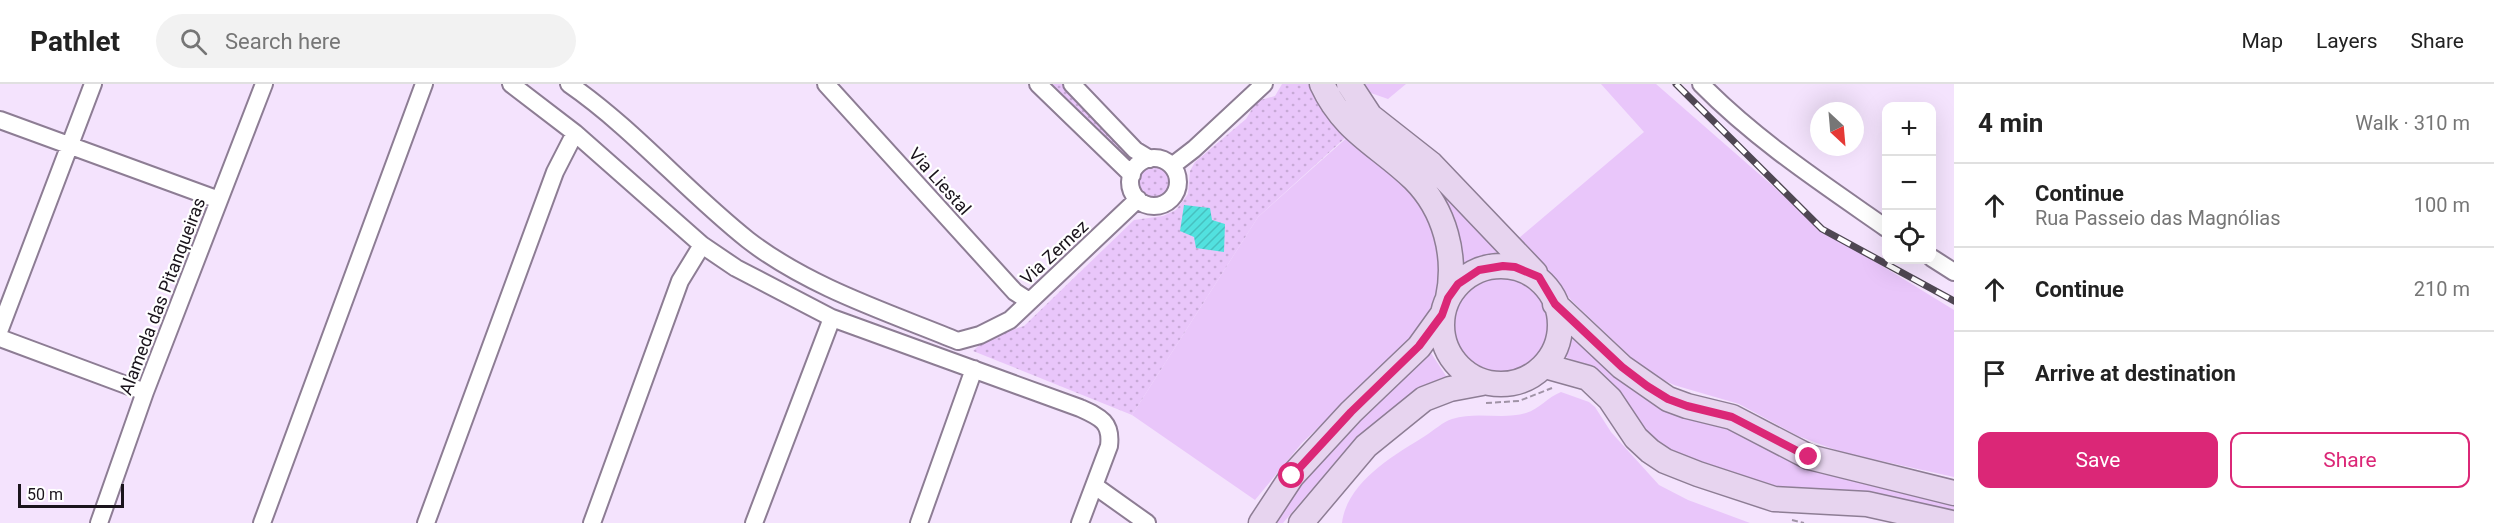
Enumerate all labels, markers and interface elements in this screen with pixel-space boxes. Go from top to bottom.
search box [156,14,576,68]
text: Pathlet [30,25,120,58]
icon: search [177,25,210,58]
text: Search here [225,29,341,54]
text: Map [2241,29,2283,53]
text: Layers [2316,29,2377,53]
text: Share [2410,29,2464,53]
north arrow [1810,102,1864,156]
map controls [1882,102,1936,264]
button: + [1882,102,1936,156]
text: 4 min [1978,108,2043,138]
text: Walk · 310 m [2355,111,2470,135]
street label: Via Liestal [904,143,976,219]
button: − [1882,156,1936,210]
text: Continue [2035,181,2124,206]
icon: ahead [1978,189,2011,222]
text: 100 m [2414,193,2470,217]
street label: Alameda das Pitanqueiras [115,194,209,398]
text: Rua Passeio das Magnólias [2035,206,2280,230]
button: locate [1882,210,1936,264]
street label: Via Zernez [1016,215,1092,289]
icon: ahead [1978,273,2011,306]
text: Continue [2035,277,2124,302]
text: 210 m [2414,277,2470,301]
icon: arrive [1978,357,2011,390]
text: Arrive at destination [2035,361,2236,386]
button: Save [1978,432,2218,488]
button: Share [2230,432,2470,488]
route end [1795,443,1821,469]
route start [1278,462,1304,488]
scale bar [18,481,124,508]
text: 50 m [27,485,63,504]

